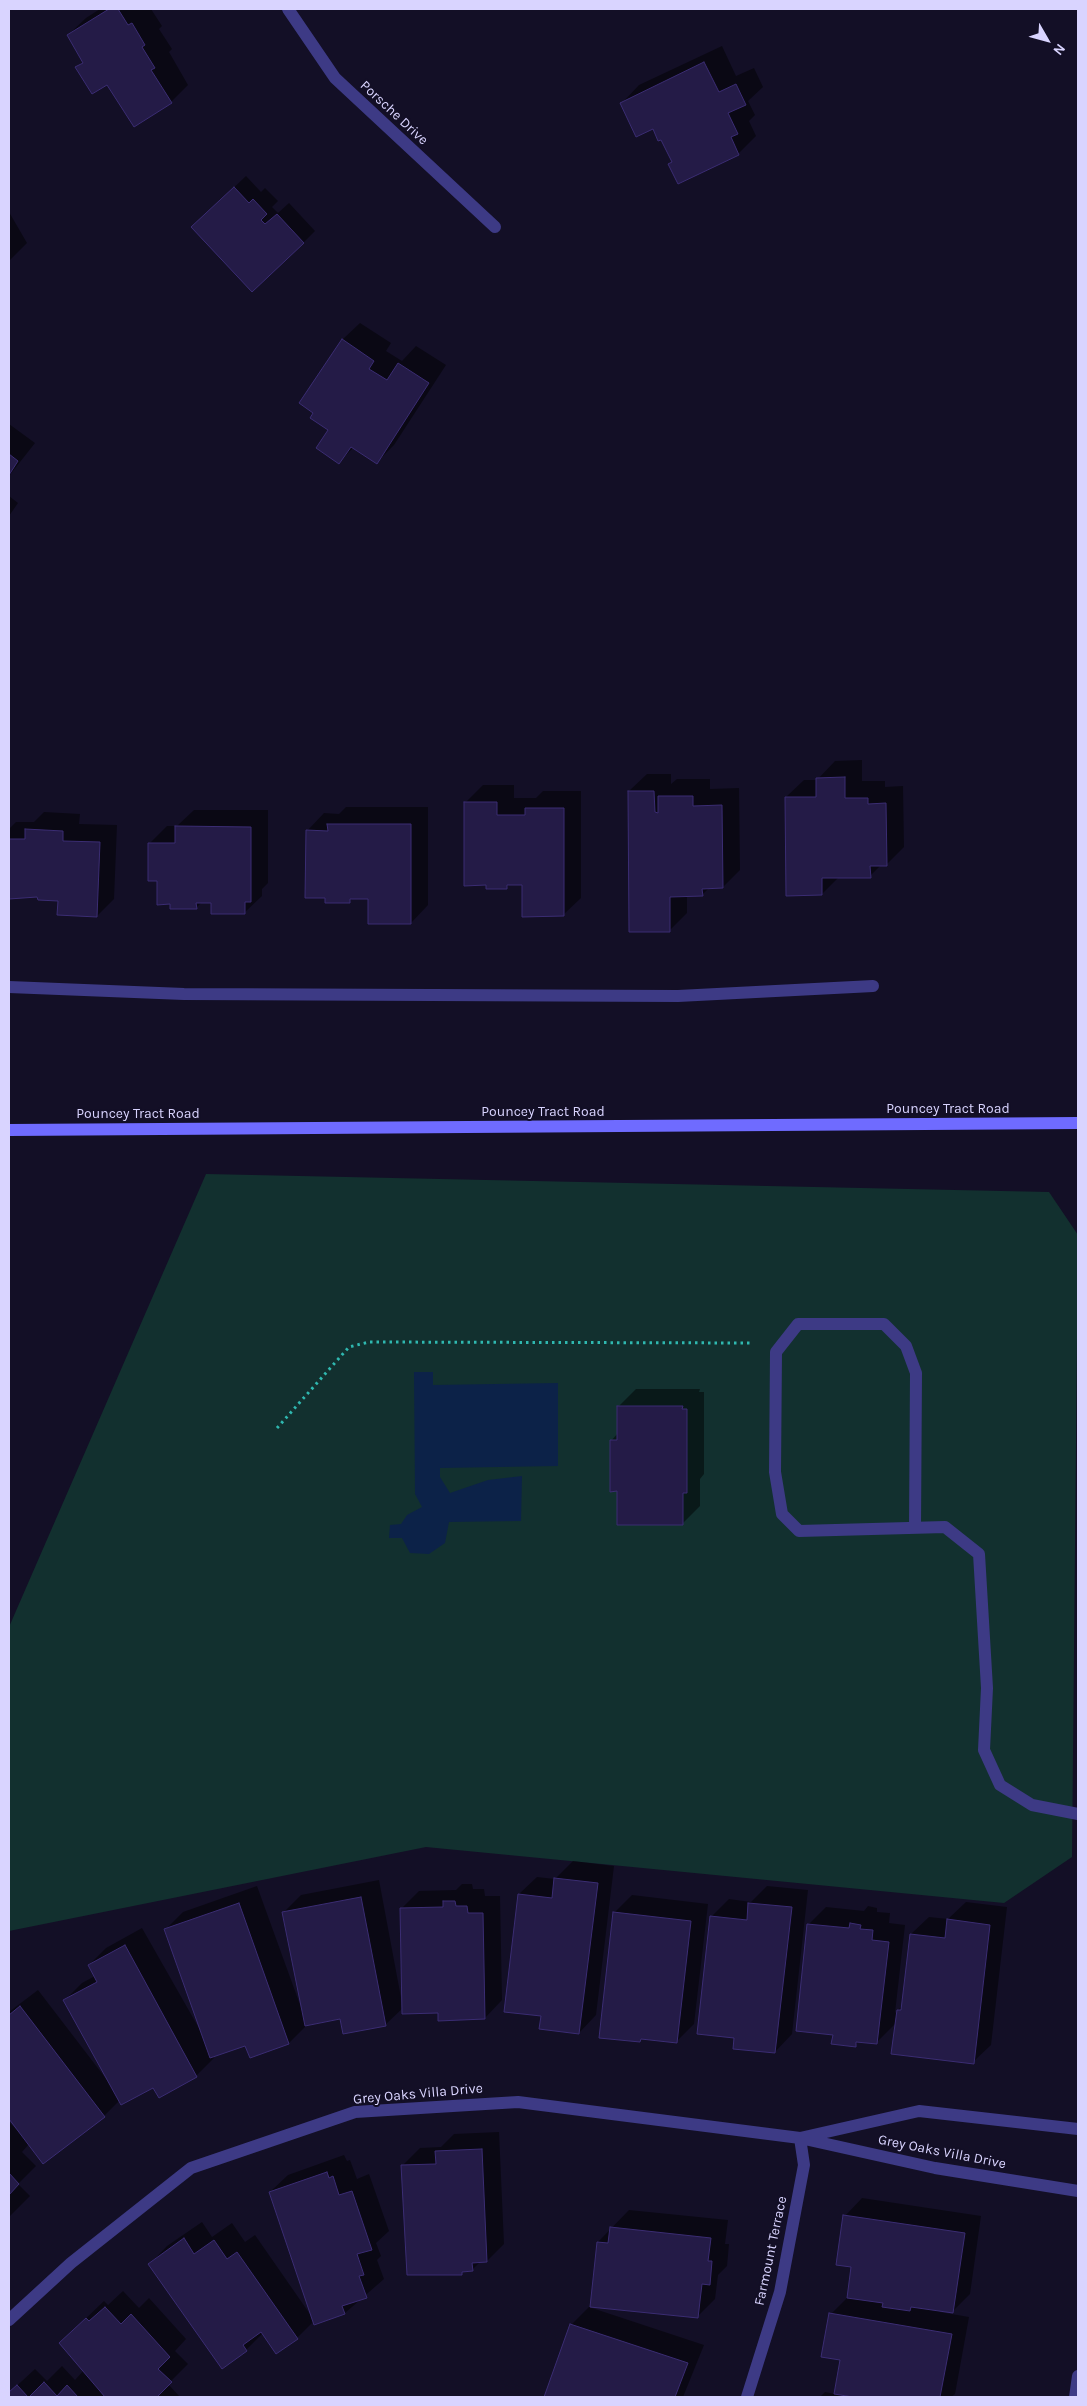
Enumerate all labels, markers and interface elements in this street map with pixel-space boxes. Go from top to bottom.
north arrow [1022,15,1072,65]
text: N [1049,40,1069,59]
street label: Porsche Drive [357,77,431,149]
street label: Pouncey Tract Road [886,1101,1010,1117]
street label: Pouncey Tract Road [481,1104,605,1120]
street label: Pouncey Tract Road [76,1106,200,1122]
street label: Grey Oaks Villa Drive [352,2080,484,2108]
street label: Grey Oaks Villa Drive [877,2131,1007,2173]
street label: Farmount Terrace [751,2195,791,2307]

